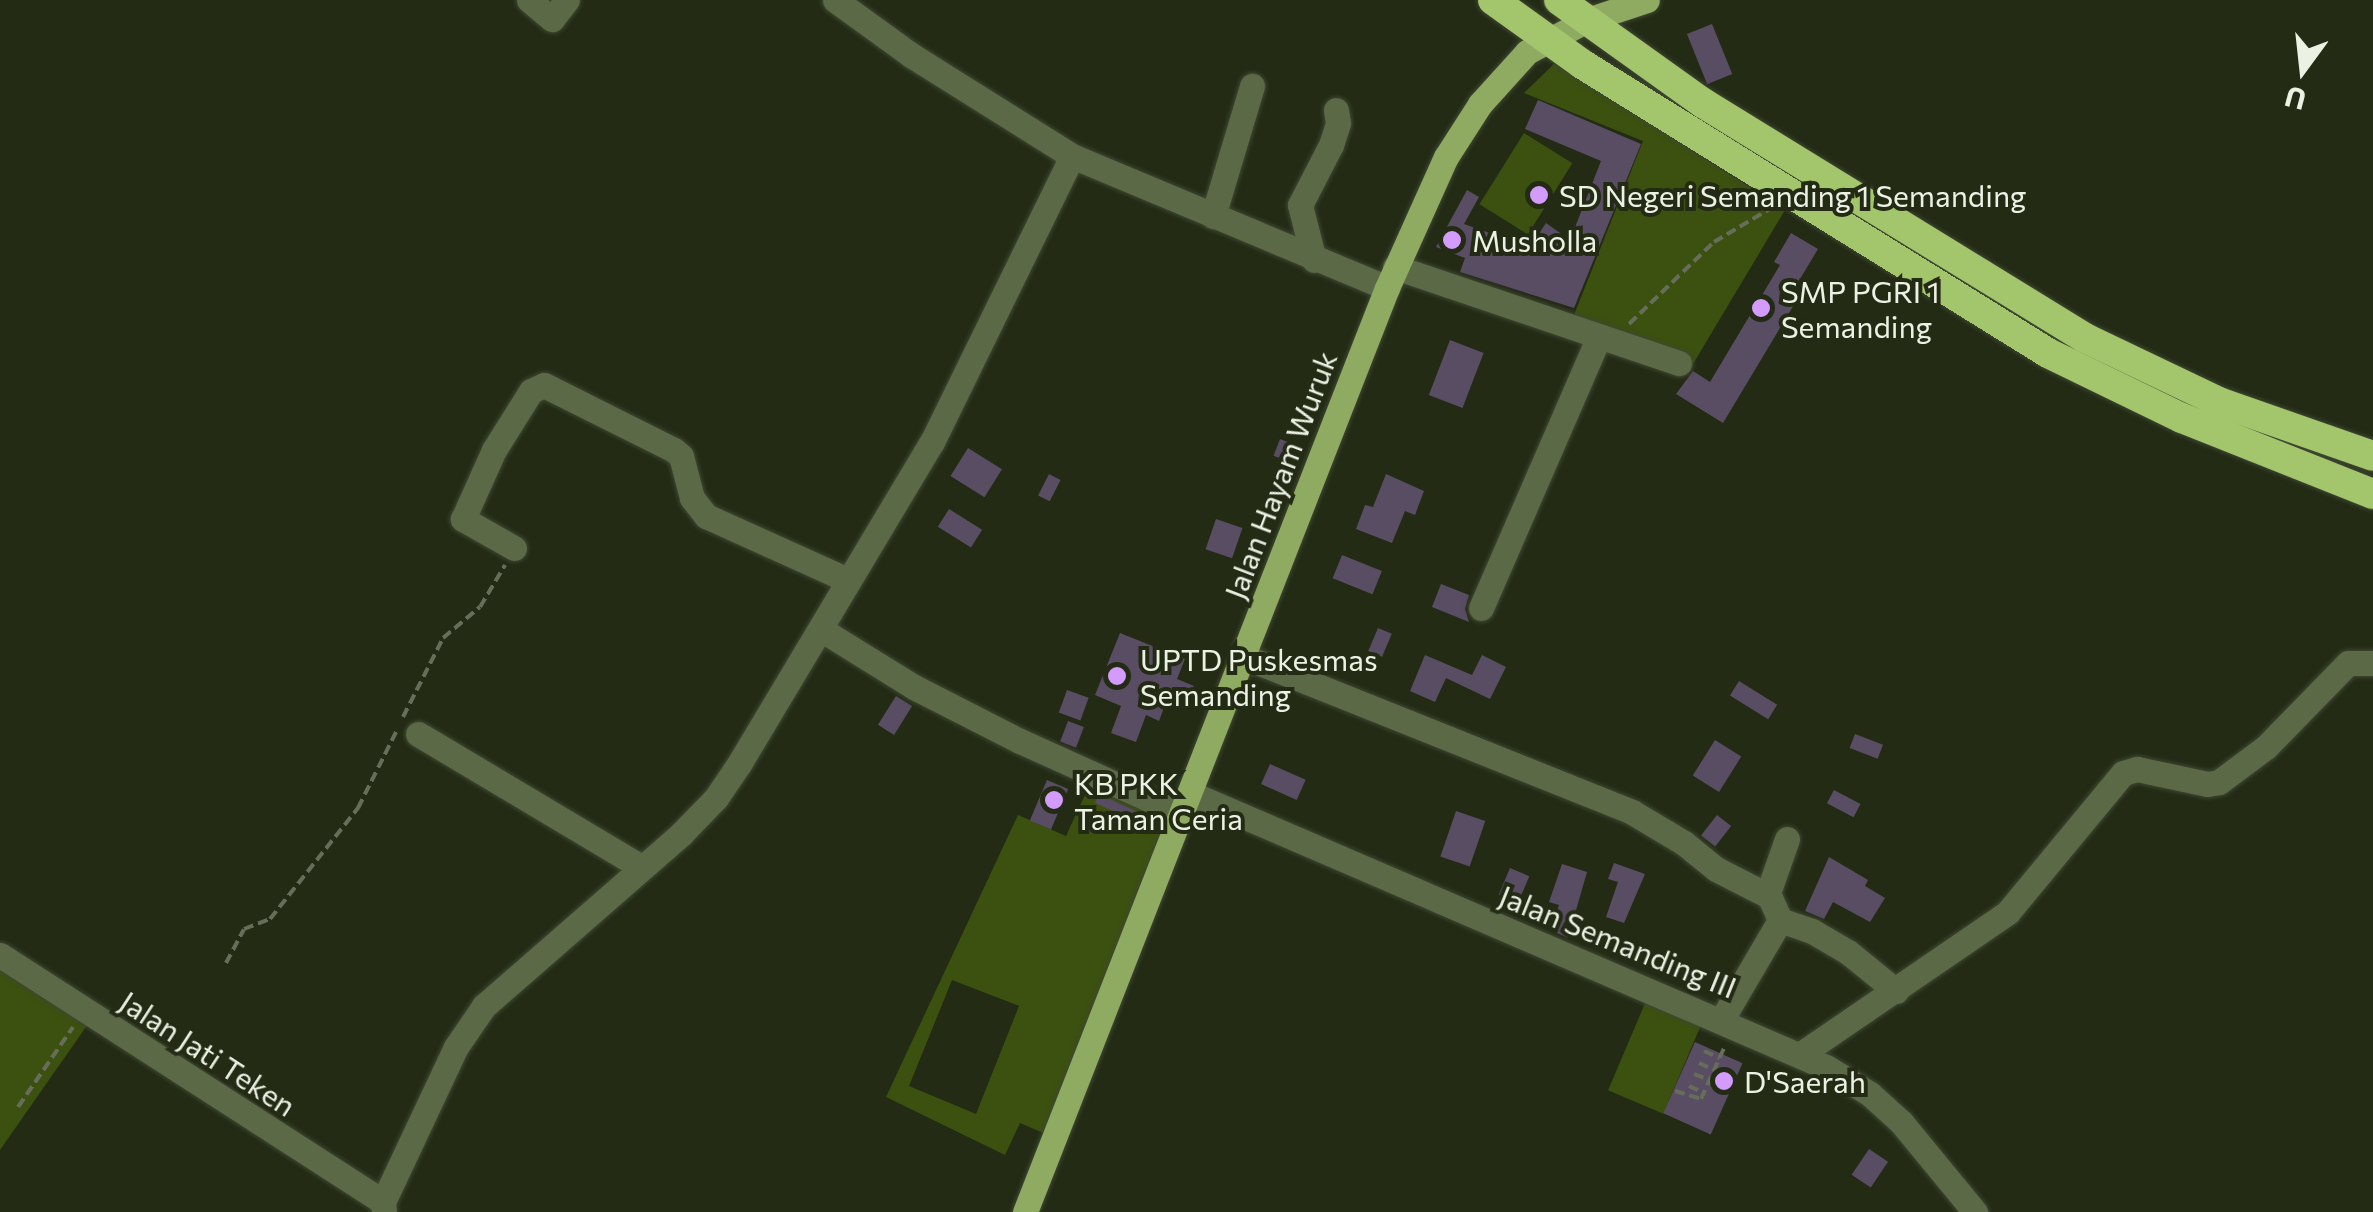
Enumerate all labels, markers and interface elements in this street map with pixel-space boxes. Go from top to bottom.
north arrow [2253,20,2353,120]
text: U [2281,80,2309,118]
place label: SD Negeri Semanding 1 Semanding [1559,177,2026,213]
marker: SD Negeri Semanding 1 Semanding [1528,184,1550,206]
place label: Musholla [1472,222,1597,258]
marker: Musholla [1441,229,1463,251]
place label: SMP PGRI 1 Semanding [1781,273,1940,344]
marker: SMP PGRI 1 Semanding [1750,297,1772,319]
street label: Jalan Hayam Wuruk [1216,346,1344,604]
place label: UPTD Puskesmas Semanding [1140,641,1378,712]
marker: UPTD Puskesmas Semanding [1104,663,1130,689]
place label: KB PKK Taman Ceria [1074,765,1243,836]
marker: KB PKK Taman Ceria [1043,789,1065,811]
street label: Jalan Semanding III [1494,877,1742,1005]
street label: Jalan Jati Teken [113,983,303,1123]
place label: D'Saerah [1744,1063,1866,1099]
marker: D'Saerah [1713,1070,1735,1092]

